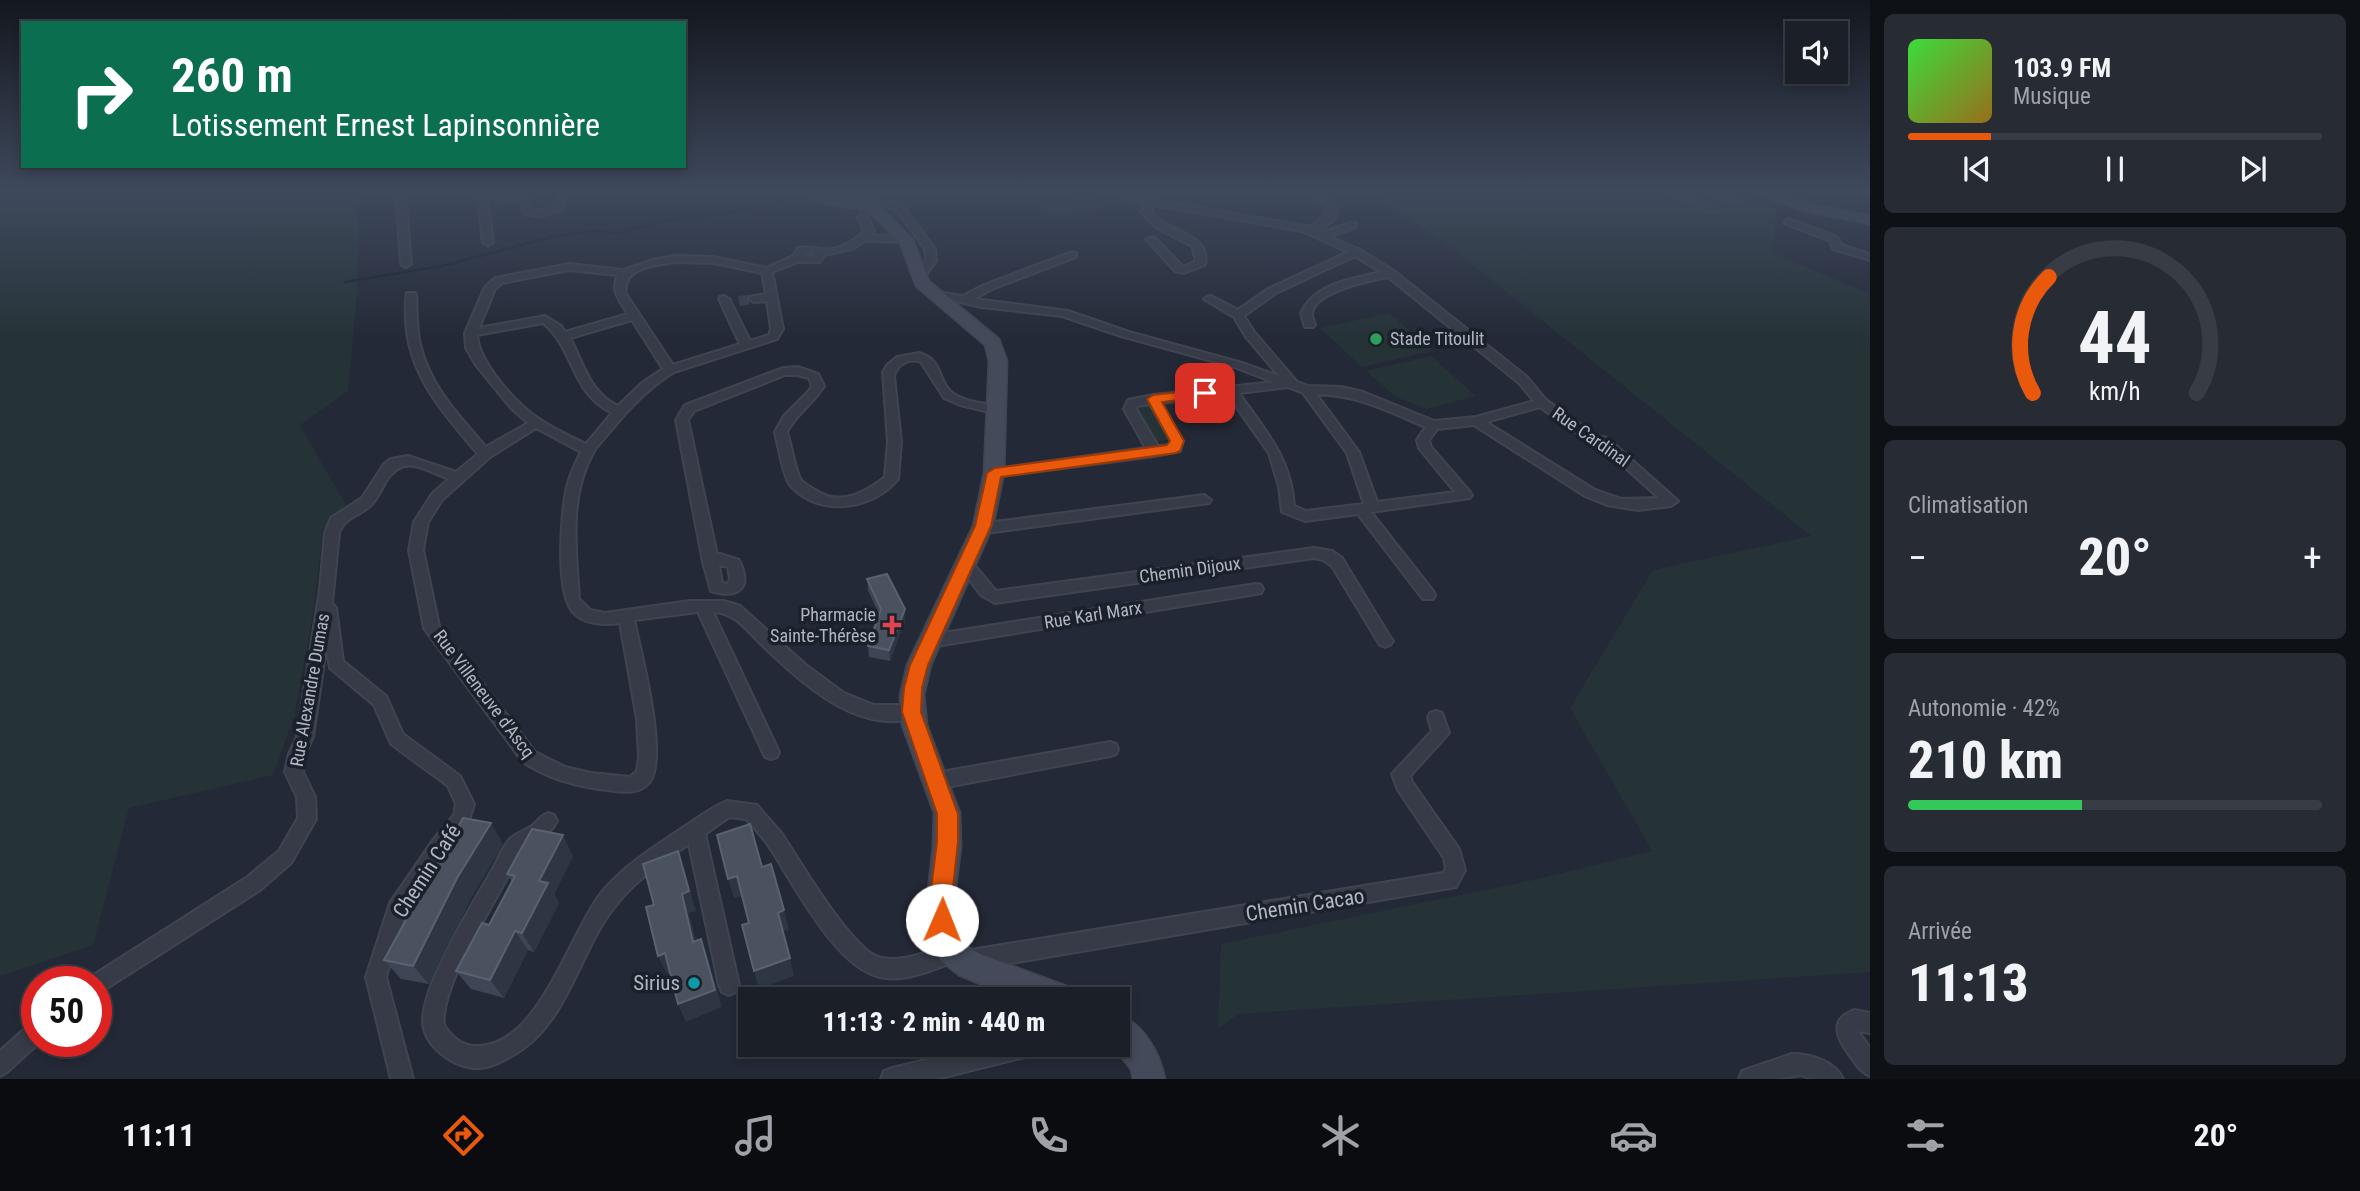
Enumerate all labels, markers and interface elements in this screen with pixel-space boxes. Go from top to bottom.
map controls [1785,21,1848,84]
button: sound [1785,21,1848,84]
text: 260 m [171,47,293,104]
icon: right [56,49,147,140]
text: 103.9 FM [2013,53,2111,83]
text: Musique [2013,83,2091,110]
text: Lotissement Ernest Lapinsonnière [171,106,600,144]
icon: previous [1958,150,1996,188]
icon: pause [2096,150,2134,188]
icon: next [2234,150,2272,188]
text: 44 [2078,295,2152,381]
place label: Stade Titoulit [1390,328,1484,349]
marker: Stade Titoulit [1368,331,1384,347]
pin [1175,363,1235,423]
icon: arrive [1186,374,1224,412]
text: km/h [2089,376,2141,405]
street label: Rue Cardinal [1549,402,1634,471]
text: Climatisation [1908,492,2028,519]
text: 20° [2078,527,2152,588]
text: − [1908,536,1927,580]
text: + [2303,536,2322,580]
street label: Chemin Dijoux [1138,552,1242,587]
street label: Rue Karl Marx [1043,596,1143,633]
place label: Pharmacie Sainte-Thérèse [770,604,876,646]
street label: Rue Alexandre Dumas [286,612,333,768]
marker: Pharmacie Sainte-Thérèse [882,615,902,635]
street label: Rue Villeneuve d'Ascq [429,626,539,762]
text: Autonomie · 42% [1908,695,2060,722]
text: 210 km [1908,730,2063,791]
street label: Chemin Café [388,820,466,922]
position arrow [905,883,979,957]
street label: Chemin Cacao [1244,884,1366,926]
text: Arrivée [1908,918,1972,945]
text: 11:13 [1908,953,2028,1014]
speed limit sign: 50 [21,966,112,1057]
place label: Sirius [633,971,680,995]
marker: Sirius [686,975,702,991]
text: 11:13 · 2 min · 440 m [823,1007,1045,1037]
icon: directions [439,1111,488,1160]
icon: music [731,1111,780,1160]
icon: phone [1024,1111,1073,1160]
icon: climate [1316,1111,1365,1160]
icon: car [1609,1111,1658,1160]
icon: filters [1901,1111,1950,1160]
text: 11:11 [122,1116,195,1154]
text: 20° [2193,1116,2238,1154]

